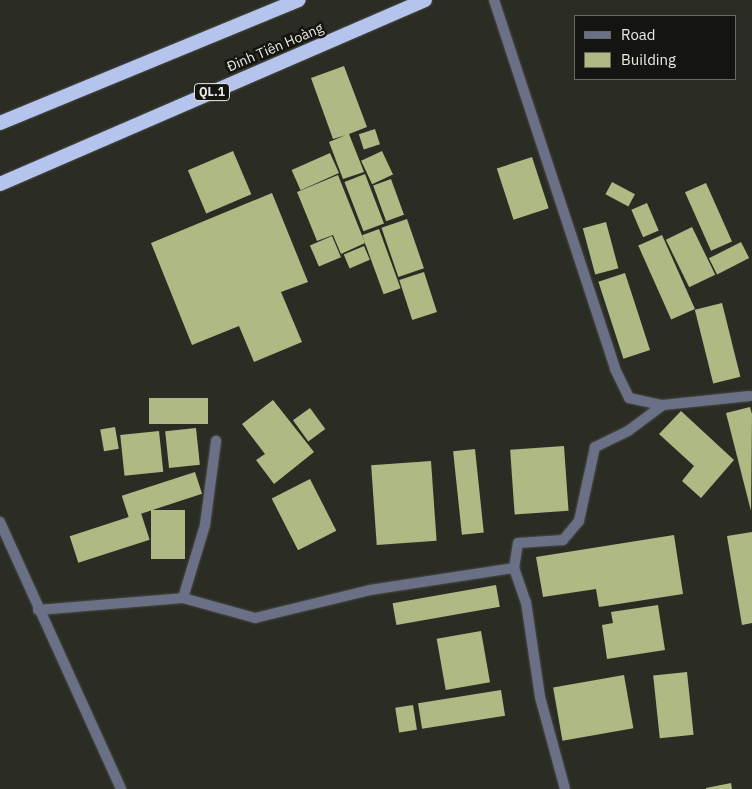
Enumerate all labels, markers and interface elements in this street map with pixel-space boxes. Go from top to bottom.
legend [574,15,737,80]
street label: Đinh Tiên Hoàng [224,19,326,75]
text: Road [621,25,656,44]
text: Building [621,50,676,69]
road number: QL.1 [193,82,231,101]

